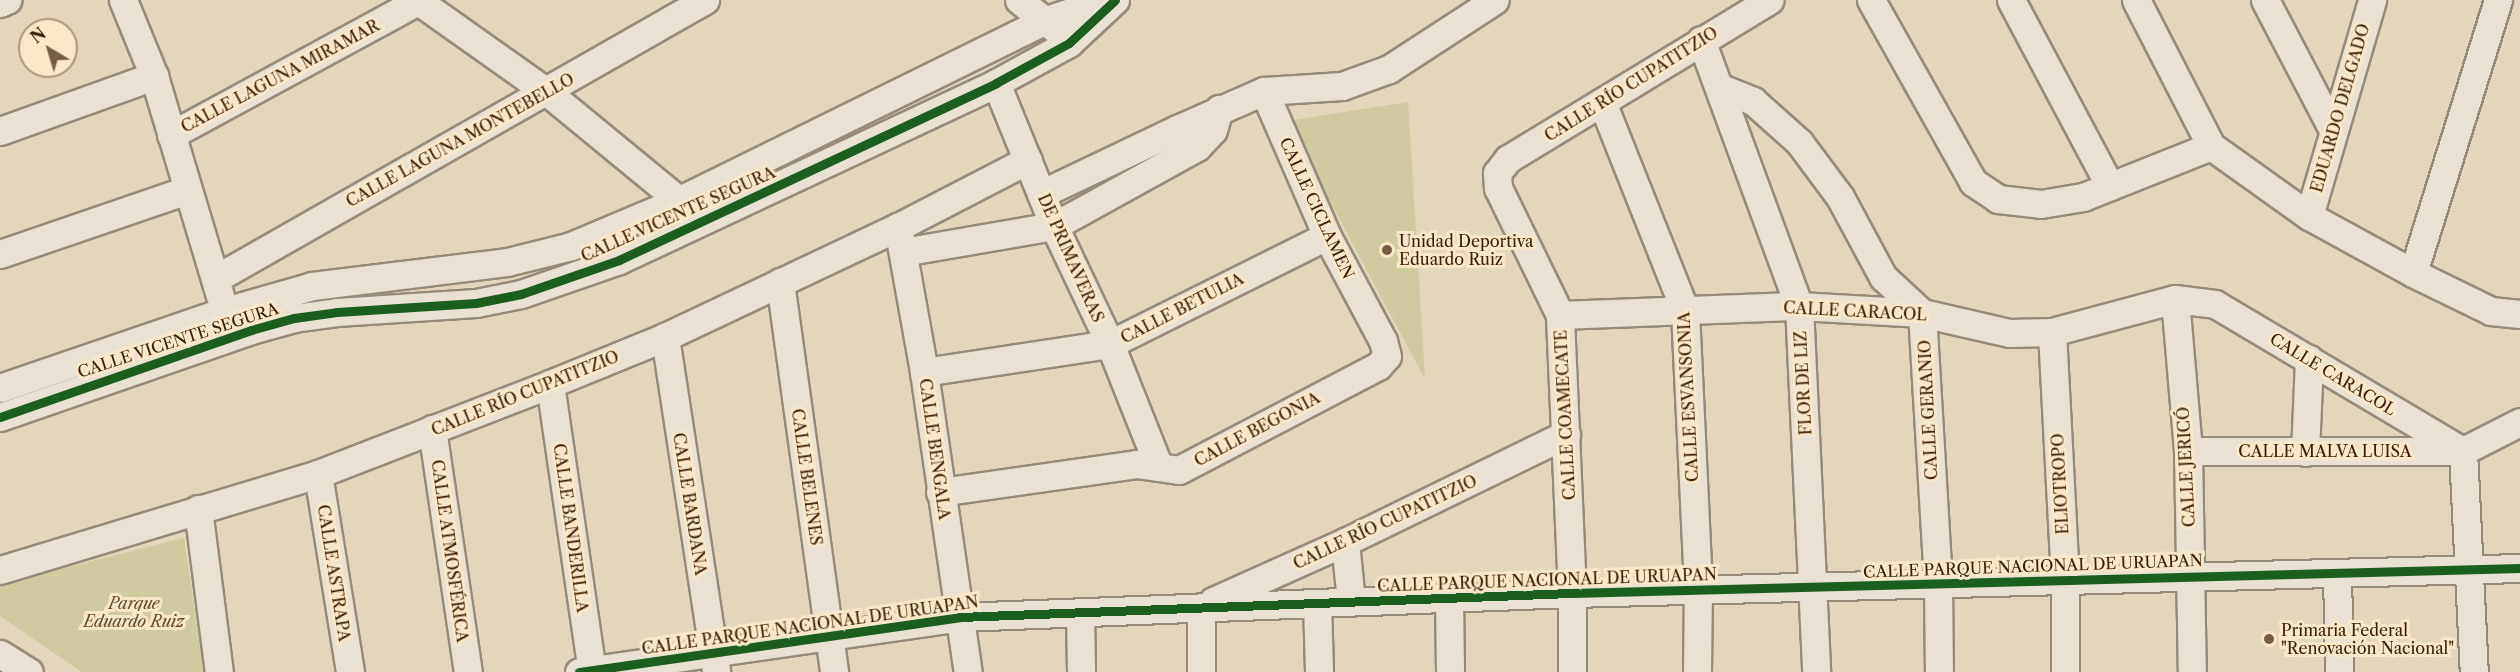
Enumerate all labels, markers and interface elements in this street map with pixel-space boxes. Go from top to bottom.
street label: CALLE LAGUNA MIRAMAR [177,15,383,137]
north arrow [18,18,78,78]
street label: EDUARDO DELGADO [2307,21,2373,195]
text: N [27,23,50,48]
street label: CALLE RÍO CUPATITZIO [1541,23,1721,145]
street label: CALLE LAGUNA MONTEBELLO [342,69,578,211]
street label: CALLE CICLAMEN [1276,134,1358,282]
street label: CALLE VICENTE SEGURA [578,162,778,266]
street label: DE PRIMAVERAS [1034,191,1108,325]
place label: Unidad Deportiva Eduardo Ruiz [1399,231,1533,269]
marker: Unidad Deportiva Eduardo Ruiz [1380,243,1394,257]
street label: CALLE BETULIA [1117,269,1247,347]
street label: CALLE VICENTE SEGURA [75,298,281,382]
street label: CALLE CARACOL [1783,298,1927,324]
street label: CALLE ESVANSONIA [1674,311,1702,483]
street label: CALLE COAMECATE [1551,329,1579,501]
street label: CALLE CARACOL [2266,329,2400,419]
street label: FLOR DE LIZ [1791,330,1815,436]
street label: CALLE GERANIO [1915,339,1941,481]
street label: CALLE RÍO CUPATITZIO [428,347,622,439]
street label: CALLE BENGALA [916,377,954,521]
street label: CALLE BEGONIA [1191,388,1323,470]
street label: CALLE JERICÓ [2173,406,2199,528]
street label: CALLE BELENES [788,407,826,547]
street label: CALLE BARDANA [669,431,711,577]
street label: ELIOTROPO [2048,433,2072,535]
street label: CALLE MALVA LUISA [2238,441,2412,461]
street label: CALLE BANDERILLA [550,442,592,614]
street label: CALLE ATMOSFÉRICA [428,458,472,644]
street label: CALLE RÍO CUPATITZIO [1290,471,1480,573]
street label: CALLE ASTRAPA [314,503,354,643]
street label: CALLE PARQUE NACIONAL DE URUAPAN [1863,550,2203,582]
street label: CALLE PARQUE NACIONAL DE URUAPAN [1377,564,1717,596]
street label: CALLE PARQUE NACIONAL DE URUAPAN [640,592,980,658]
park label: Parque Eduardo Ruiz [83,593,185,631]
place label: Primaria Federal "Renovación Nacional" [2281,620,2454,658]
marker: Primaria Federal "Renovación Nacional" [2262,632,2276,646]

